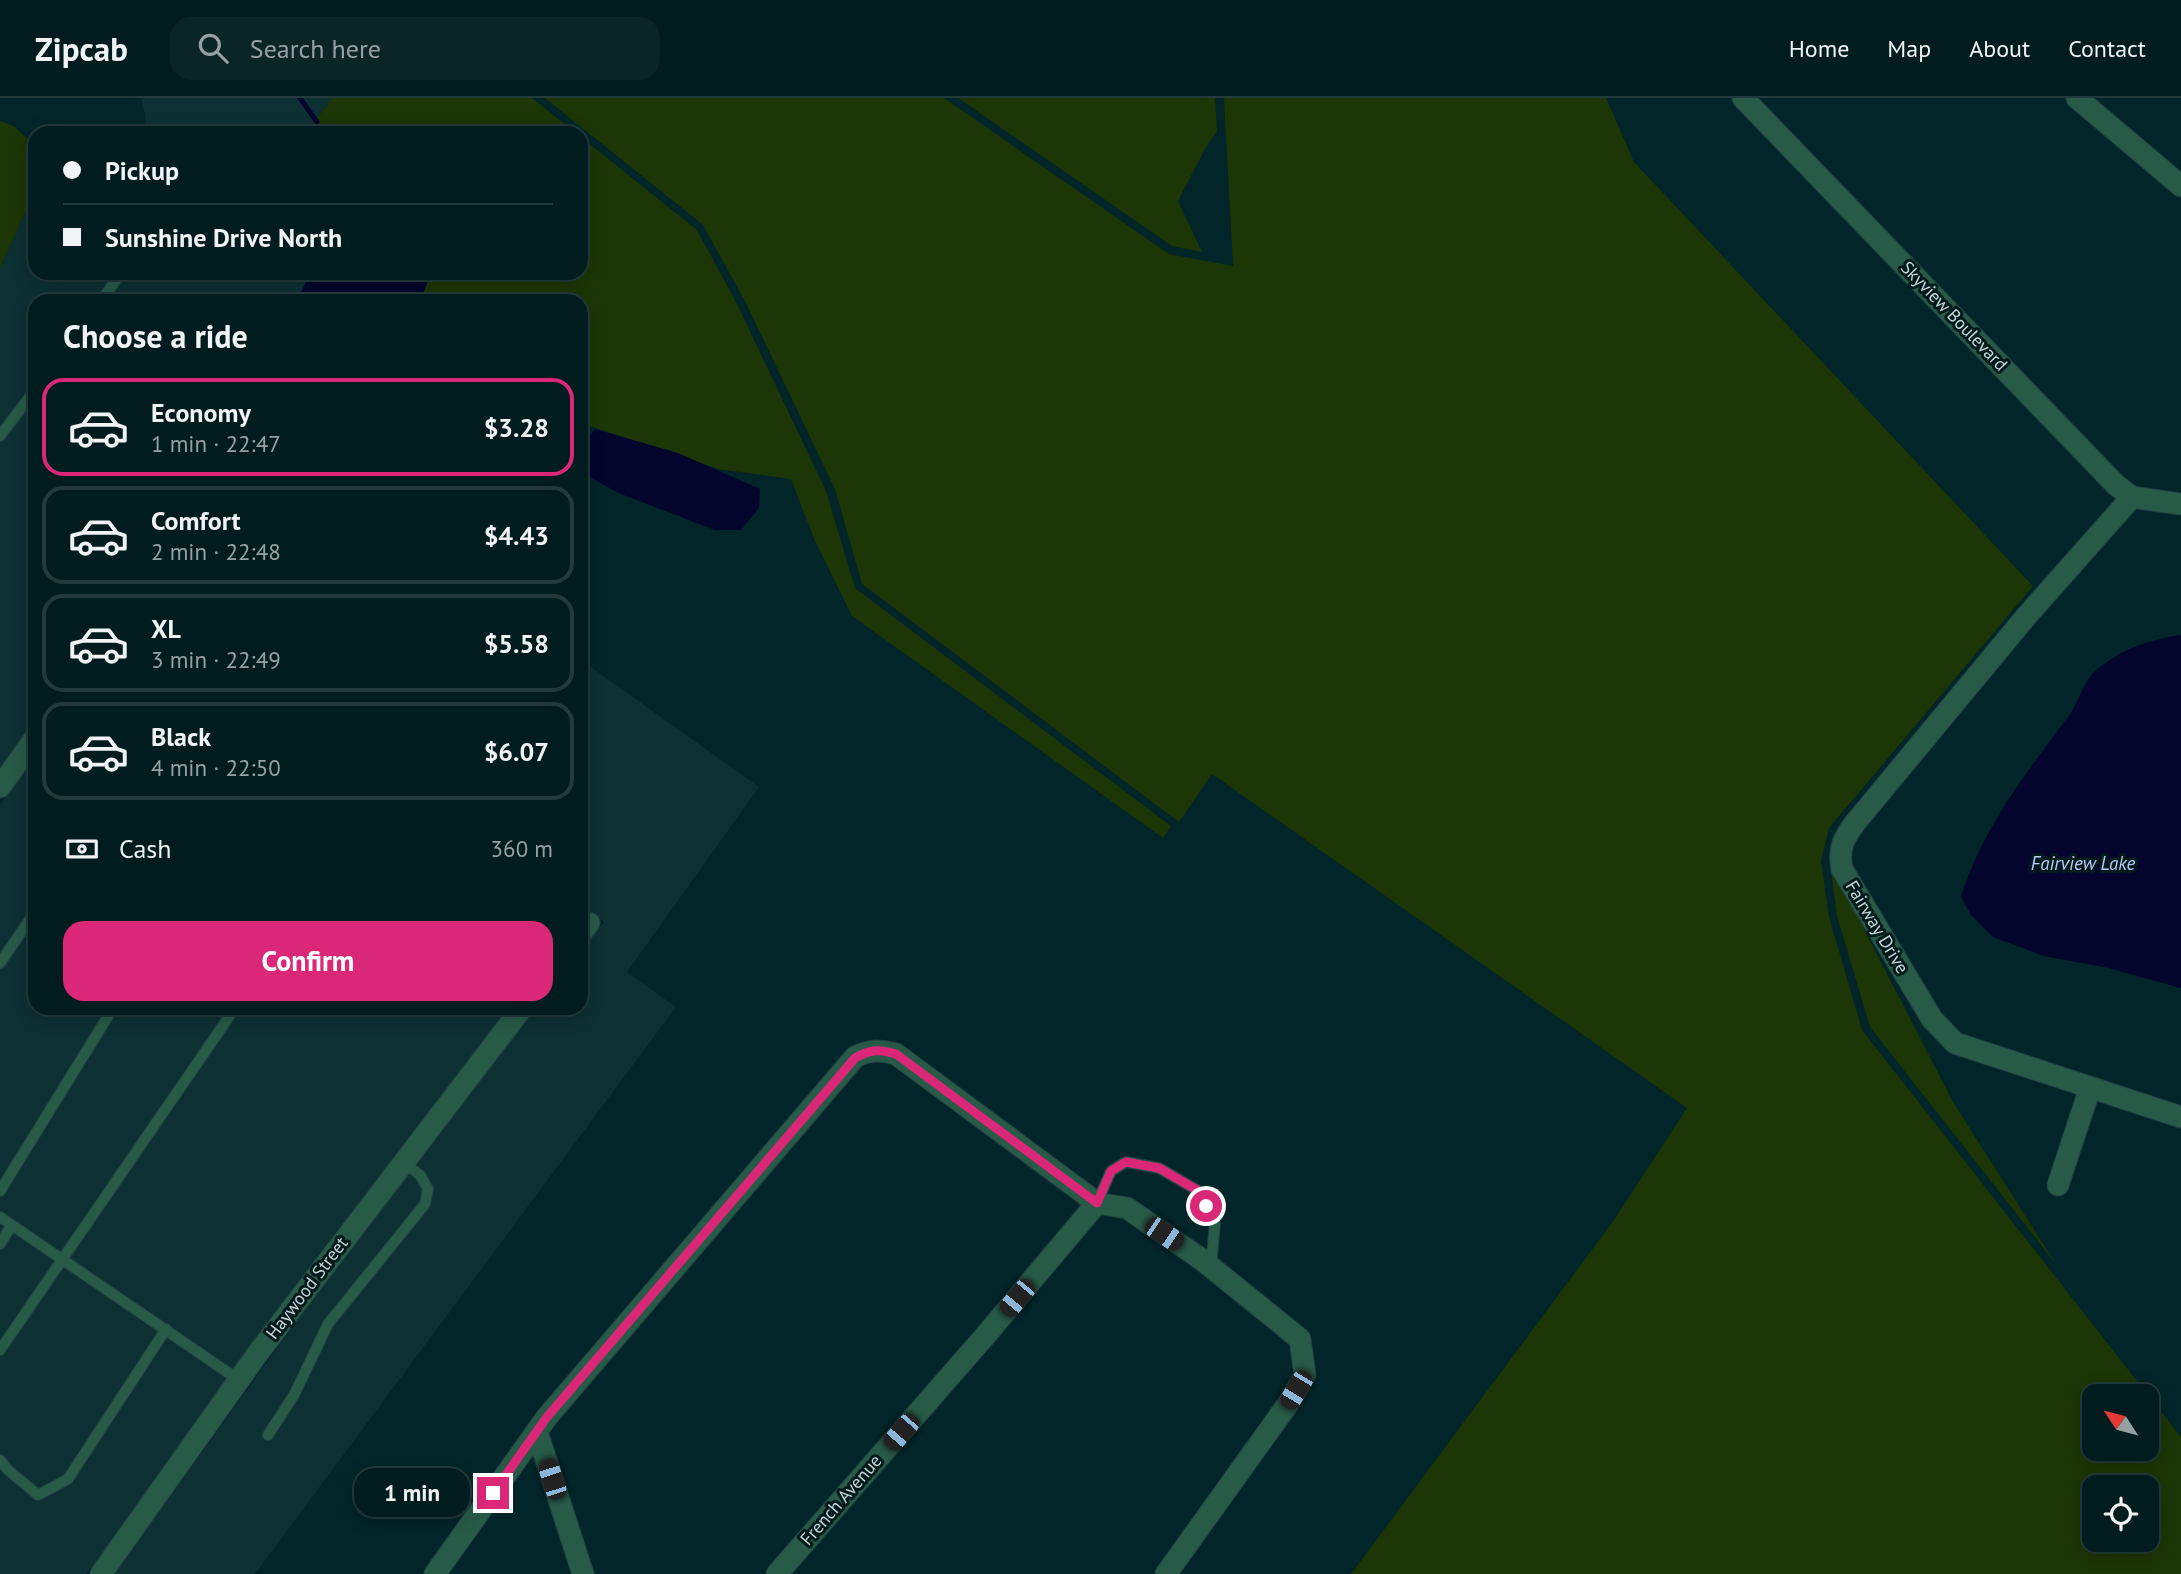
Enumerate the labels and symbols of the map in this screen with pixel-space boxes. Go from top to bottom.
street label: Skyview Boulevard [1896,256,2013,375]
water label: Fairview Lake [2031,851,2135,875]
street label: Fairway Drive [1841,876,1914,977]
route start [1190,1190,1222,1222]
car [1141,1214,1188,1254]
street label: Haywood Street [261,1232,353,1343]
car [996,1275,1039,1321]
car [1277,1367,1316,1413]
north arrow [2082,1384,2160,1461]
car [880,1409,923,1455]
street label: French Avenue [795,1450,886,1550]
car [536,1456,569,1502]
callout: 1 min [353,1468,468,1518]
route end [477,1477,509,1509]

